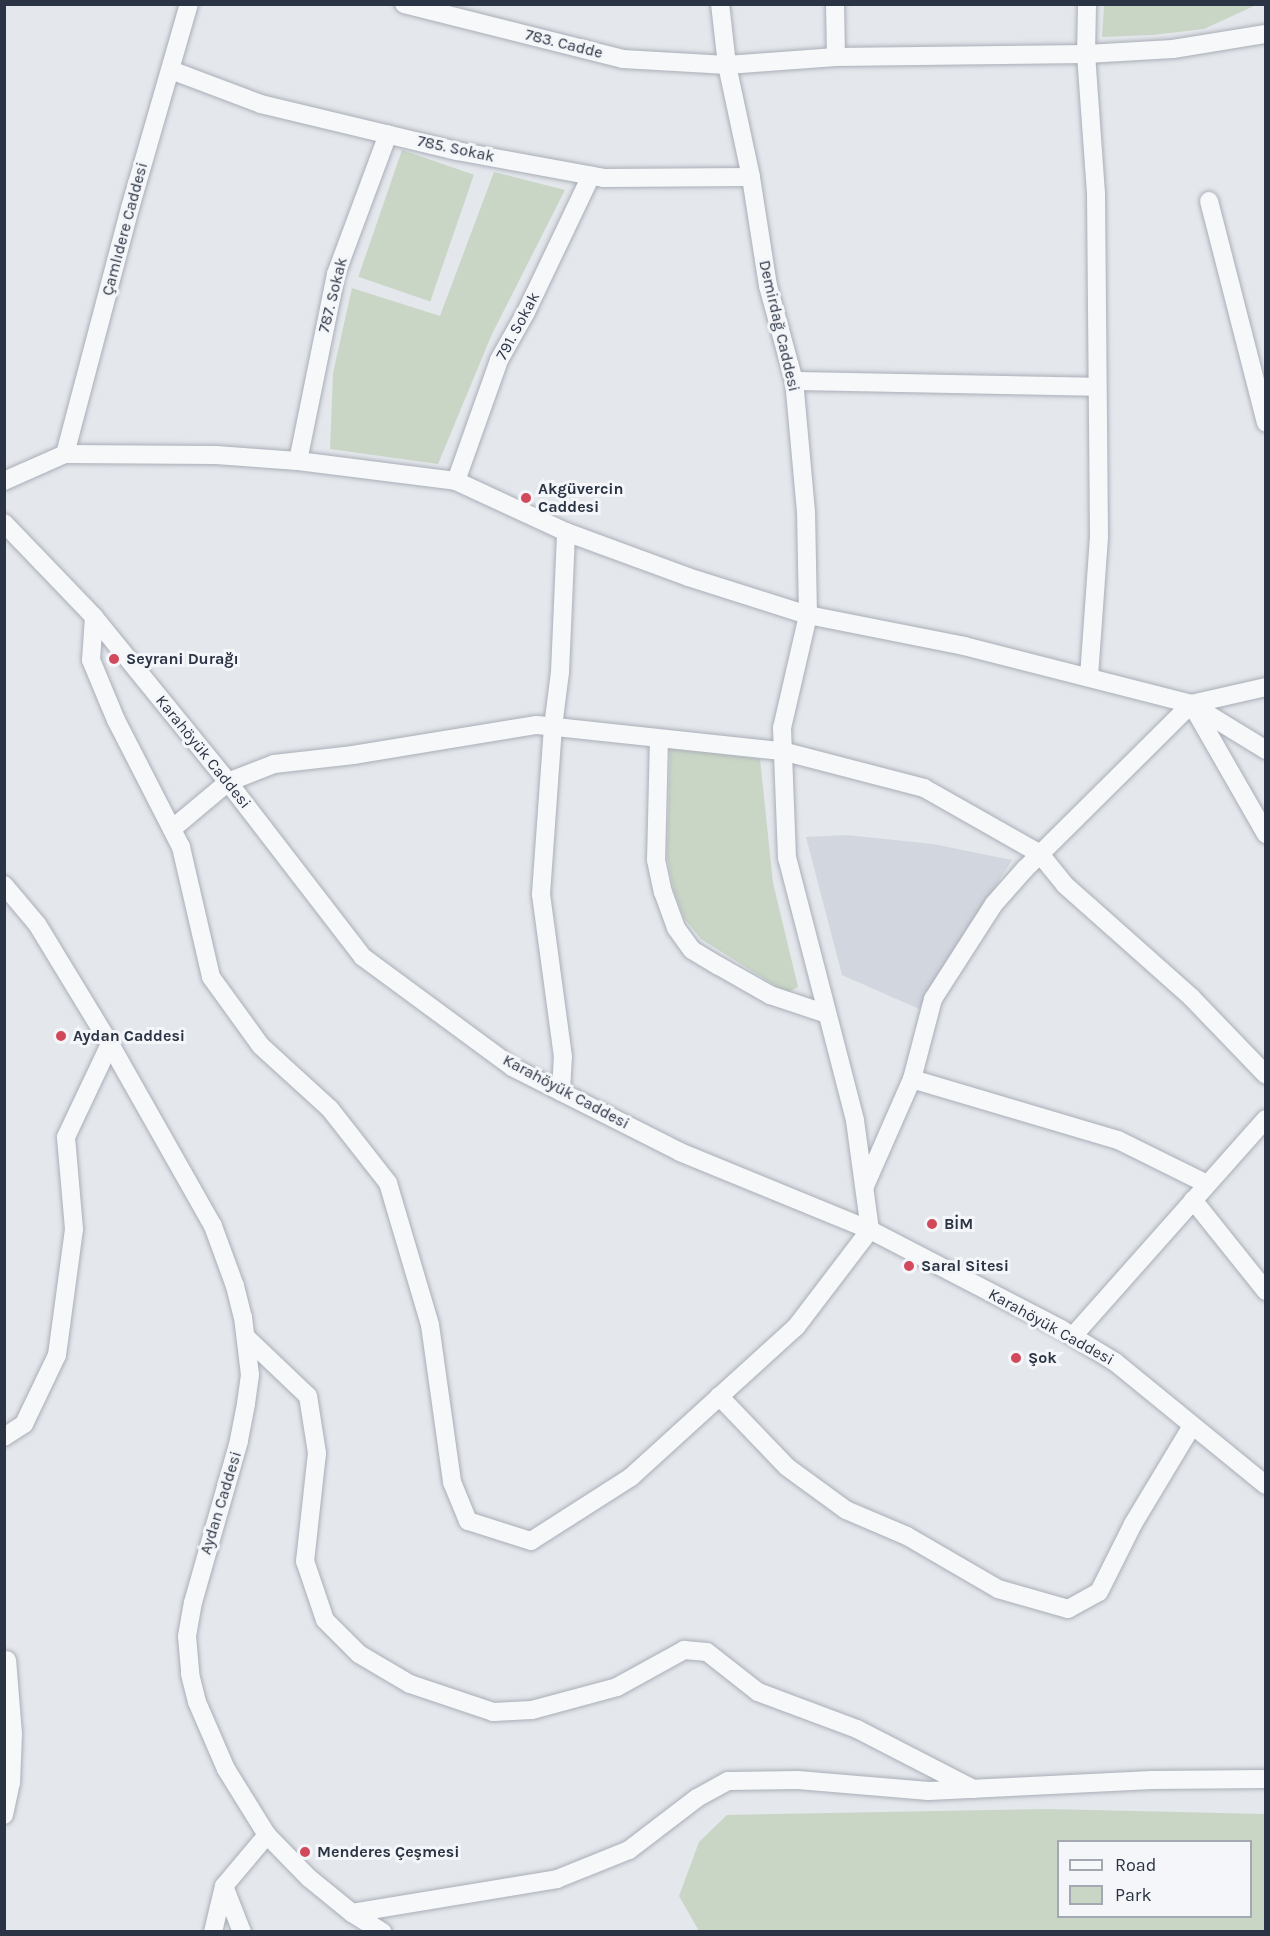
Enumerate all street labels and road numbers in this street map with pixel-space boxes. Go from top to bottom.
street label: 783. Cadde [523,25,605,63]
street label: 785. Sokak [416,131,496,167]
street label: Çamlıdere Caddesi [98,160,152,298]
street label: 787. Sokak [314,255,352,335]
street label: Demirdağ Caddesi [755,258,803,394]
street label: 791. Sokak [492,289,544,363]
street label: Karahöyük Caddesi [151,691,255,813]
street label: Karahöyük Caddesi [499,1051,633,1133]
street label: Karahöyük Caddesi [985,1285,1117,1369]
street label: Aydan Caddesi [196,1449,246,1557]

